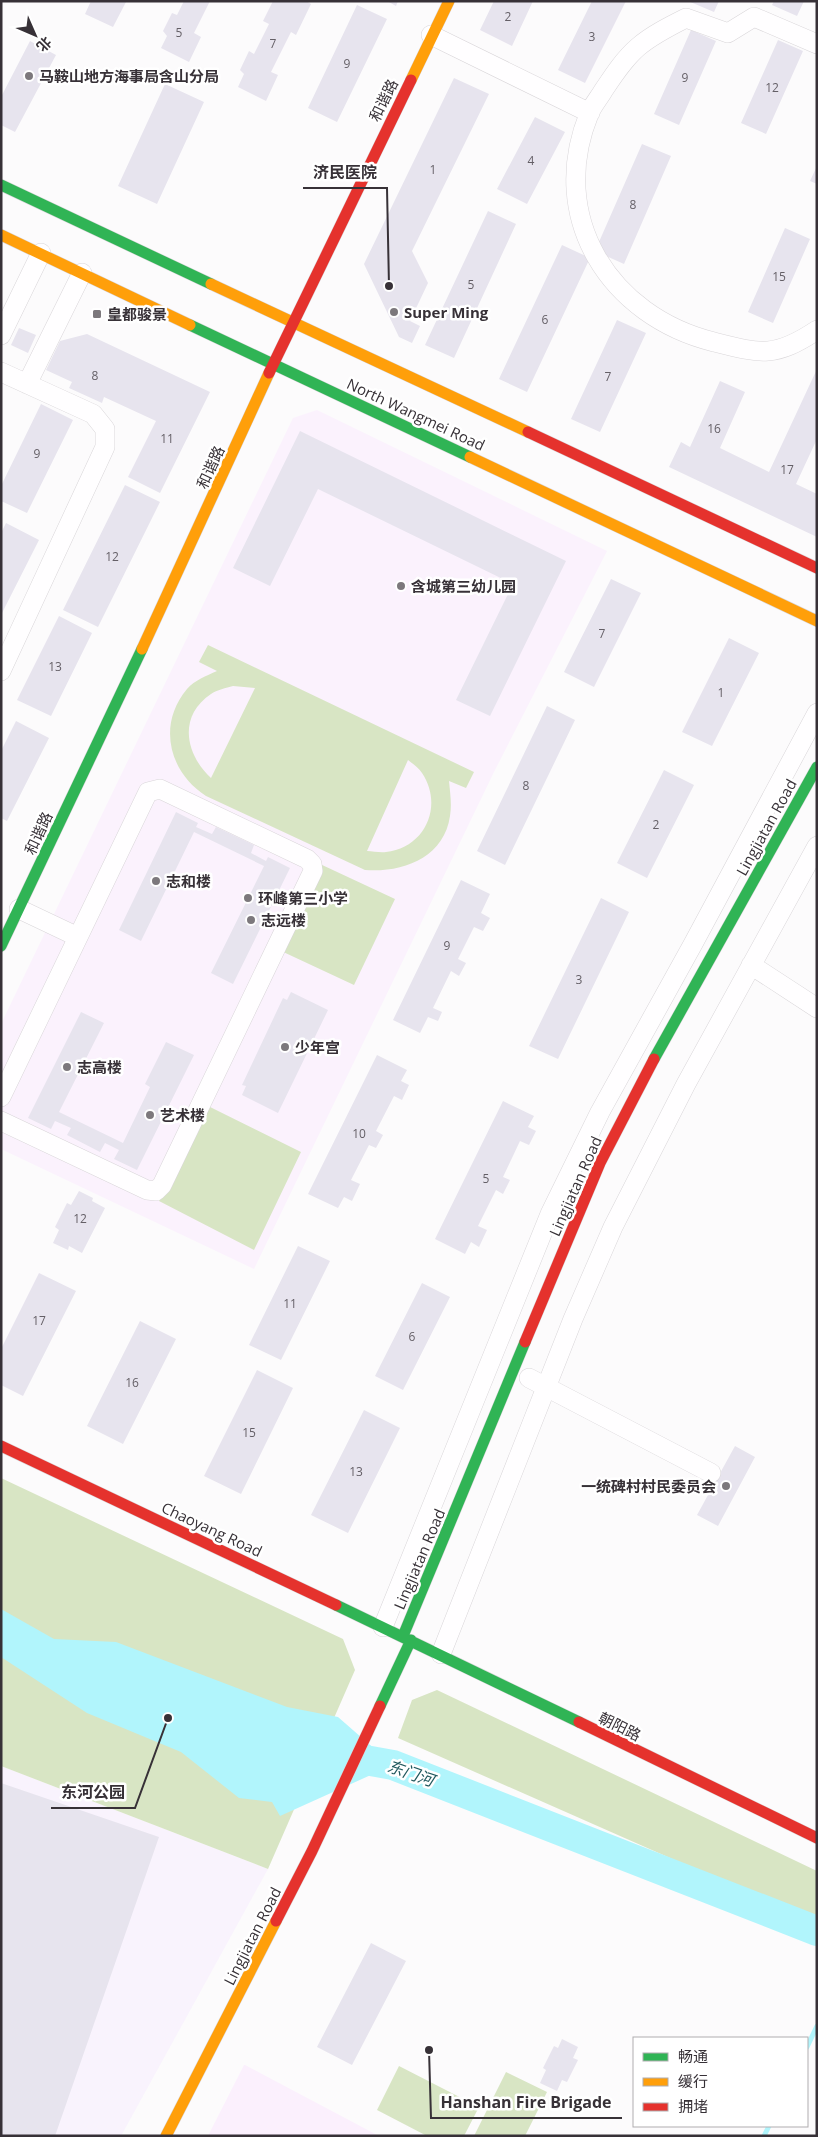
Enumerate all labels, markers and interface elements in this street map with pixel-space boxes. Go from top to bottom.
house number: 2 [505,8,512,25]
north arrow [10,10,60,60]
house number: 5 [176,24,183,41]
house number: 3 [589,28,596,45]
text: 北 [33,33,56,56]
house number: 7 [270,35,277,52]
house number: 9 [344,55,351,72]
place label: 马鞍山地方海事局含山分局 [39,66,219,86]
house number: 9 [682,69,689,86]
marker: 马鞍山地方海事局含山分局 [23,70,35,82]
street label: 和谐路 [364,75,402,125]
house number: 12 [765,79,779,96]
house number: 4 [528,152,535,169]
callout: 济民医院 [303,157,387,188]
text: 济民医院 [313,161,377,183]
house number: 1 [430,161,436,178]
house number: 8 [630,196,637,213]
house number: 15 [772,268,786,285]
house number: 5 [468,276,475,293]
place label: Super Ming [404,302,489,322]
place label: 皇都骏景 [107,304,167,324]
marker: Super Ming [388,306,400,318]
marker: 皇都骏景 [91,308,103,320]
house number: 6 [542,311,549,328]
house number: 8 [92,367,99,384]
house number: 7 [605,368,612,385]
street label: North Wangmei Road [344,373,488,455]
house number: 16 [707,420,721,437]
house number: 11 [160,430,174,447]
street label: 和谐路 [191,442,229,492]
house number: 9 [34,445,41,462]
house number: 17 [780,461,794,478]
house number: 12 [105,548,119,565]
place label: 含城第三幼儿园 [411,576,516,596]
marker: 含城第三幼儿园 [395,580,407,592]
house number: 7 [599,625,606,642]
house number: 13 [48,658,62,675]
house number: 1 [718,684,724,701]
street label: Lingjiatan Road [731,775,801,879]
house number: 8 [523,777,530,794]
street label: 和谐路 [19,808,57,858]
house number: 2 [653,816,660,833]
place label: 志和楼 [166,871,211,891]
marker: 志和楼 [150,875,162,887]
place label: 环峰第三小学 [258,888,348,908]
marker: 环峰第三小学 [242,892,254,904]
place label: 志远楼 [261,910,306,930]
marker: 志远楼 [245,914,257,926]
house number: 9 [444,937,451,954]
house number: 3 [576,971,583,988]
place label: 少年宫 [295,1037,340,1057]
marker: 少年宫 [279,1041,291,1053]
place label: 志高楼 [77,1057,122,1077]
marker: 志高楼 [61,1061,73,1073]
place label: 艺术楼 [160,1105,205,1125]
marker: 艺术楼 [144,1109,156,1121]
house number: 10 [352,1125,366,1142]
street label: Lingjiatan Road [544,1133,606,1239]
house number: 5 [483,1170,490,1187]
house number: 12 [73,1210,87,1227]
house number: 11 [283,1295,297,1312]
house number: 17 [32,1312,46,1329]
house number: 6 [409,1328,416,1345]
house number: 16 [125,1374,139,1391]
house number: 15 [242,1424,256,1441]
house number: 13 [349,1463,363,1480]
place label: 一统碑村村民委员会 [581,1476,716,1496]
marker: 一统碑村村民委员会 [720,1480,732,1492]
street label: Chaoyang Road [158,1497,266,1561]
street label: Lingjiatan Road [389,1506,449,1612]
street label: 朝阳路 [595,1707,645,1745]
water label: 东门河 [385,1755,440,1792]
callout: 东河公园 [51,1777,135,1808]
text: 东河公园 [61,1781,125,1803]
street label: Lingjiatan Road [219,1884,285,1988]
legend [633,2037,808,2127]
text: 畅通 [678,2046,708,2066]
text: 缓行 [678,2071,708,2091]
callout: Hanshan Fire Brigade [431,2087,622,2118]
text: Hanshan Fire Brigade [441,2091,611,2113]
text: 拥堵 [678,2096,708,2116]

